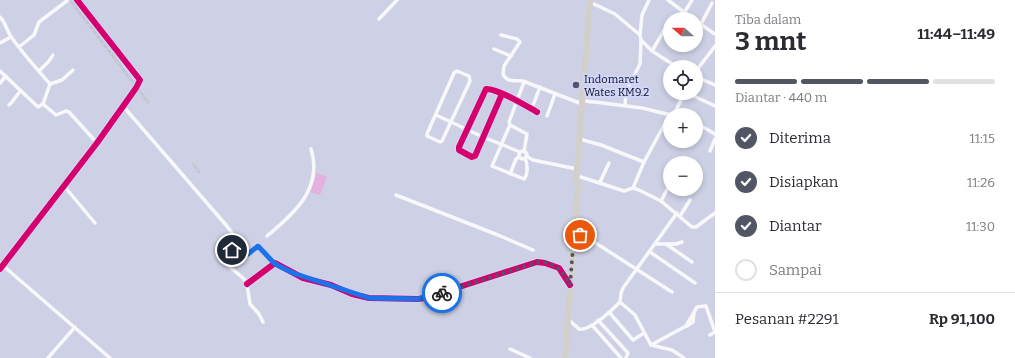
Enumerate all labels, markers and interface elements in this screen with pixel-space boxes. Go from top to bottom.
north arrow [663,12,703,52]
map controls [663,12,703,196]
text: Tiba dalam [735,12,801,27]
text: 11:44–11:49 [917,25,995,43]
text: 3 mnt [735,26,806,57]
button: locate [663,60,703,100]
place label: Indomaret Wates KM9.2 [584,73,649,99]
marker: Indomaret Wates KM9.2 [571,80,581,90]
text: Diantar · 440 m [735,90,827,105]
button: + [663,108,703,148]
icon: check [735,127,757,149]
text: Diterima [769,129,831,147]
text: 11:15 [969,131,995,146]
button: − [663,156,703,196]
icon: check [735,171,757,193]
text: Disiapkan [769,173,838,191]
text: 11:26 [967,175,995,190]
icon: check [735,215,757,237]
text: Diantar [769,217,822,235]
pin [563,218,597,252]
text: 11:30 [966,219,995,234]
icon: bag [569,224,591,246]
pin [215,233,249,267]
icon: home [221,239,243,261]
text: Sampai [769,261,822,279]
courier [422,273,462,313]
icon: bike [431,282,453,304]
text: Pesanan #2291 [735,310,839,328]
text: Rp 91,100 [929,310,995,328]

